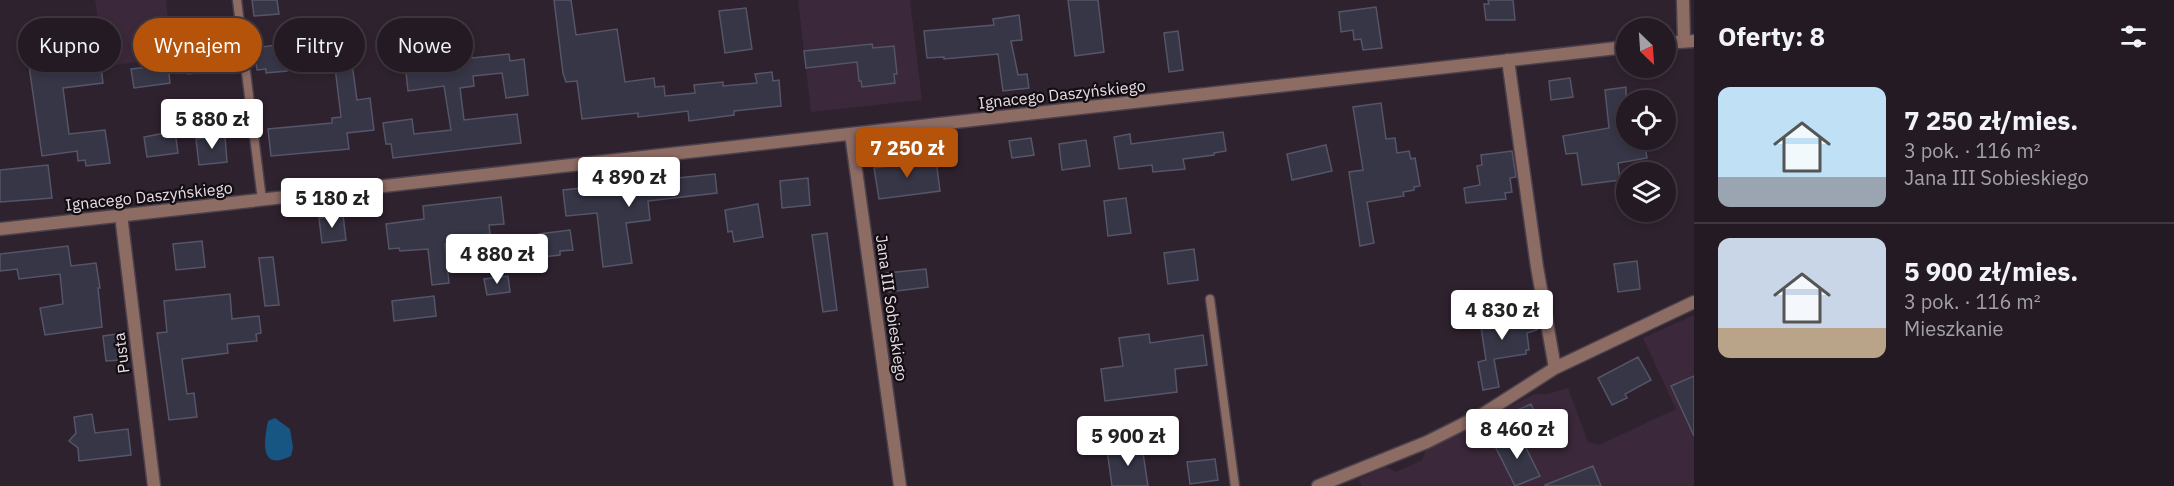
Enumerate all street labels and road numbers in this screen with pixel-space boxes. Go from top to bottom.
street label: Ignacego Daszyńskiego [977,75,1147,113]
street label: Ignacego Daszyńskiego [64,177,234,215]
street label: Jana III Sobieskiego [872,233,912,383]
street label: Pusta [109,331,133,374]

